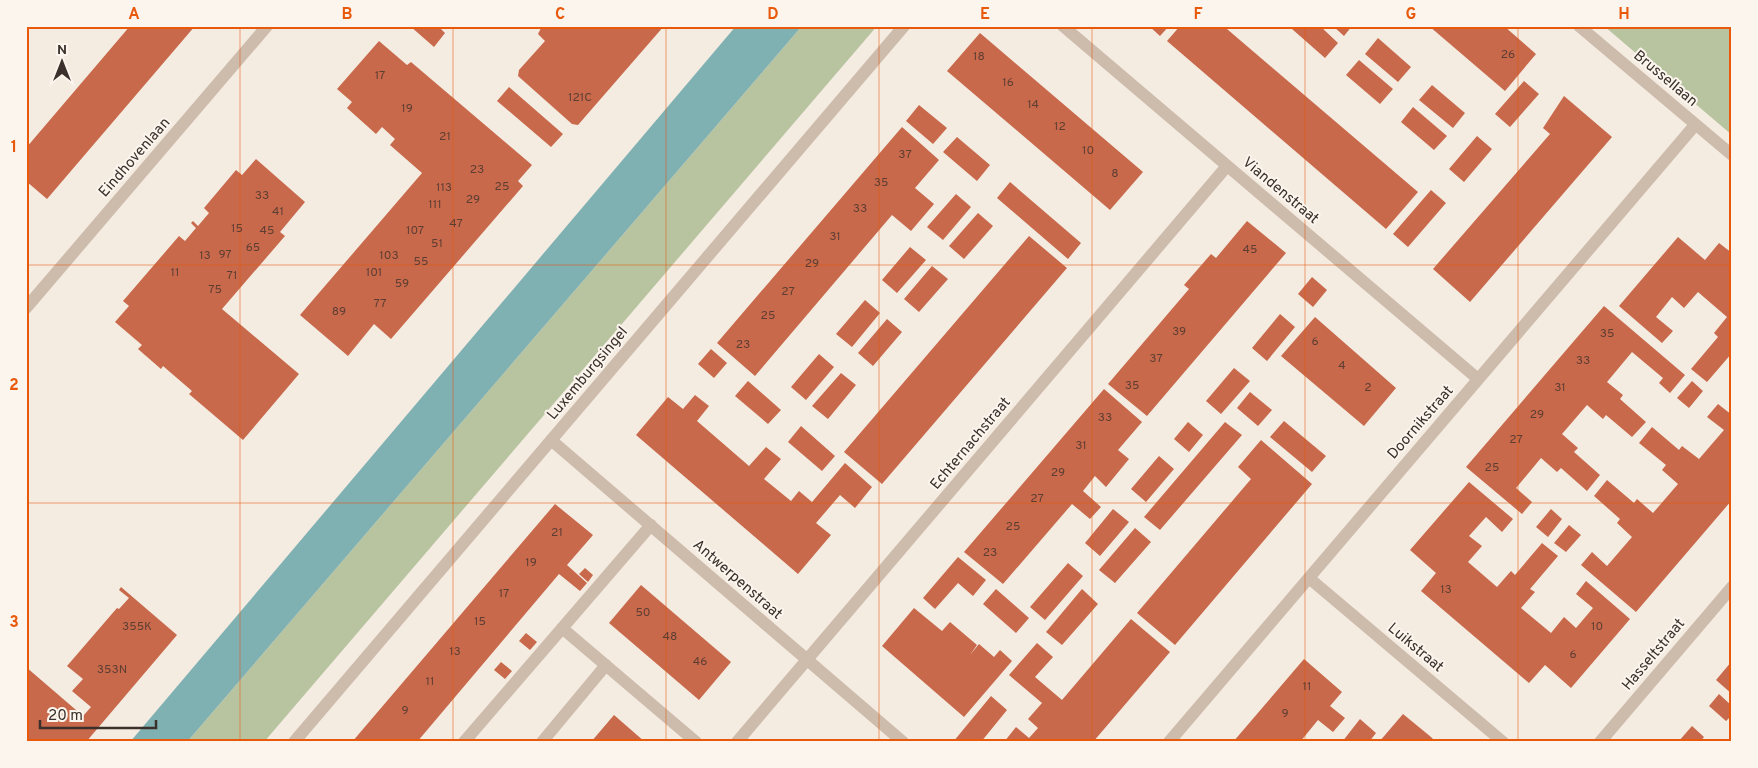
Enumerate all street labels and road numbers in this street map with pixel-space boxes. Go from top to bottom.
street label: Brussellaan [1629,47,1701,112]
street label: Eindhovenlaan [95,114,175,202]
street label: Viandenstraat [1238,154,1322,229]
street label: Luxemburgsingel [544,323,633,424]
street label: Doornikstraat [1384,382,1458,464]
street label: Echternachstraat [927,394,1015,494]
street label: Antwerpenstraat [688,536,786,624]
street label: Hasseltstraat [1619,615,1690,695]
street label: Luikstraat [1383,619,1447,677]

